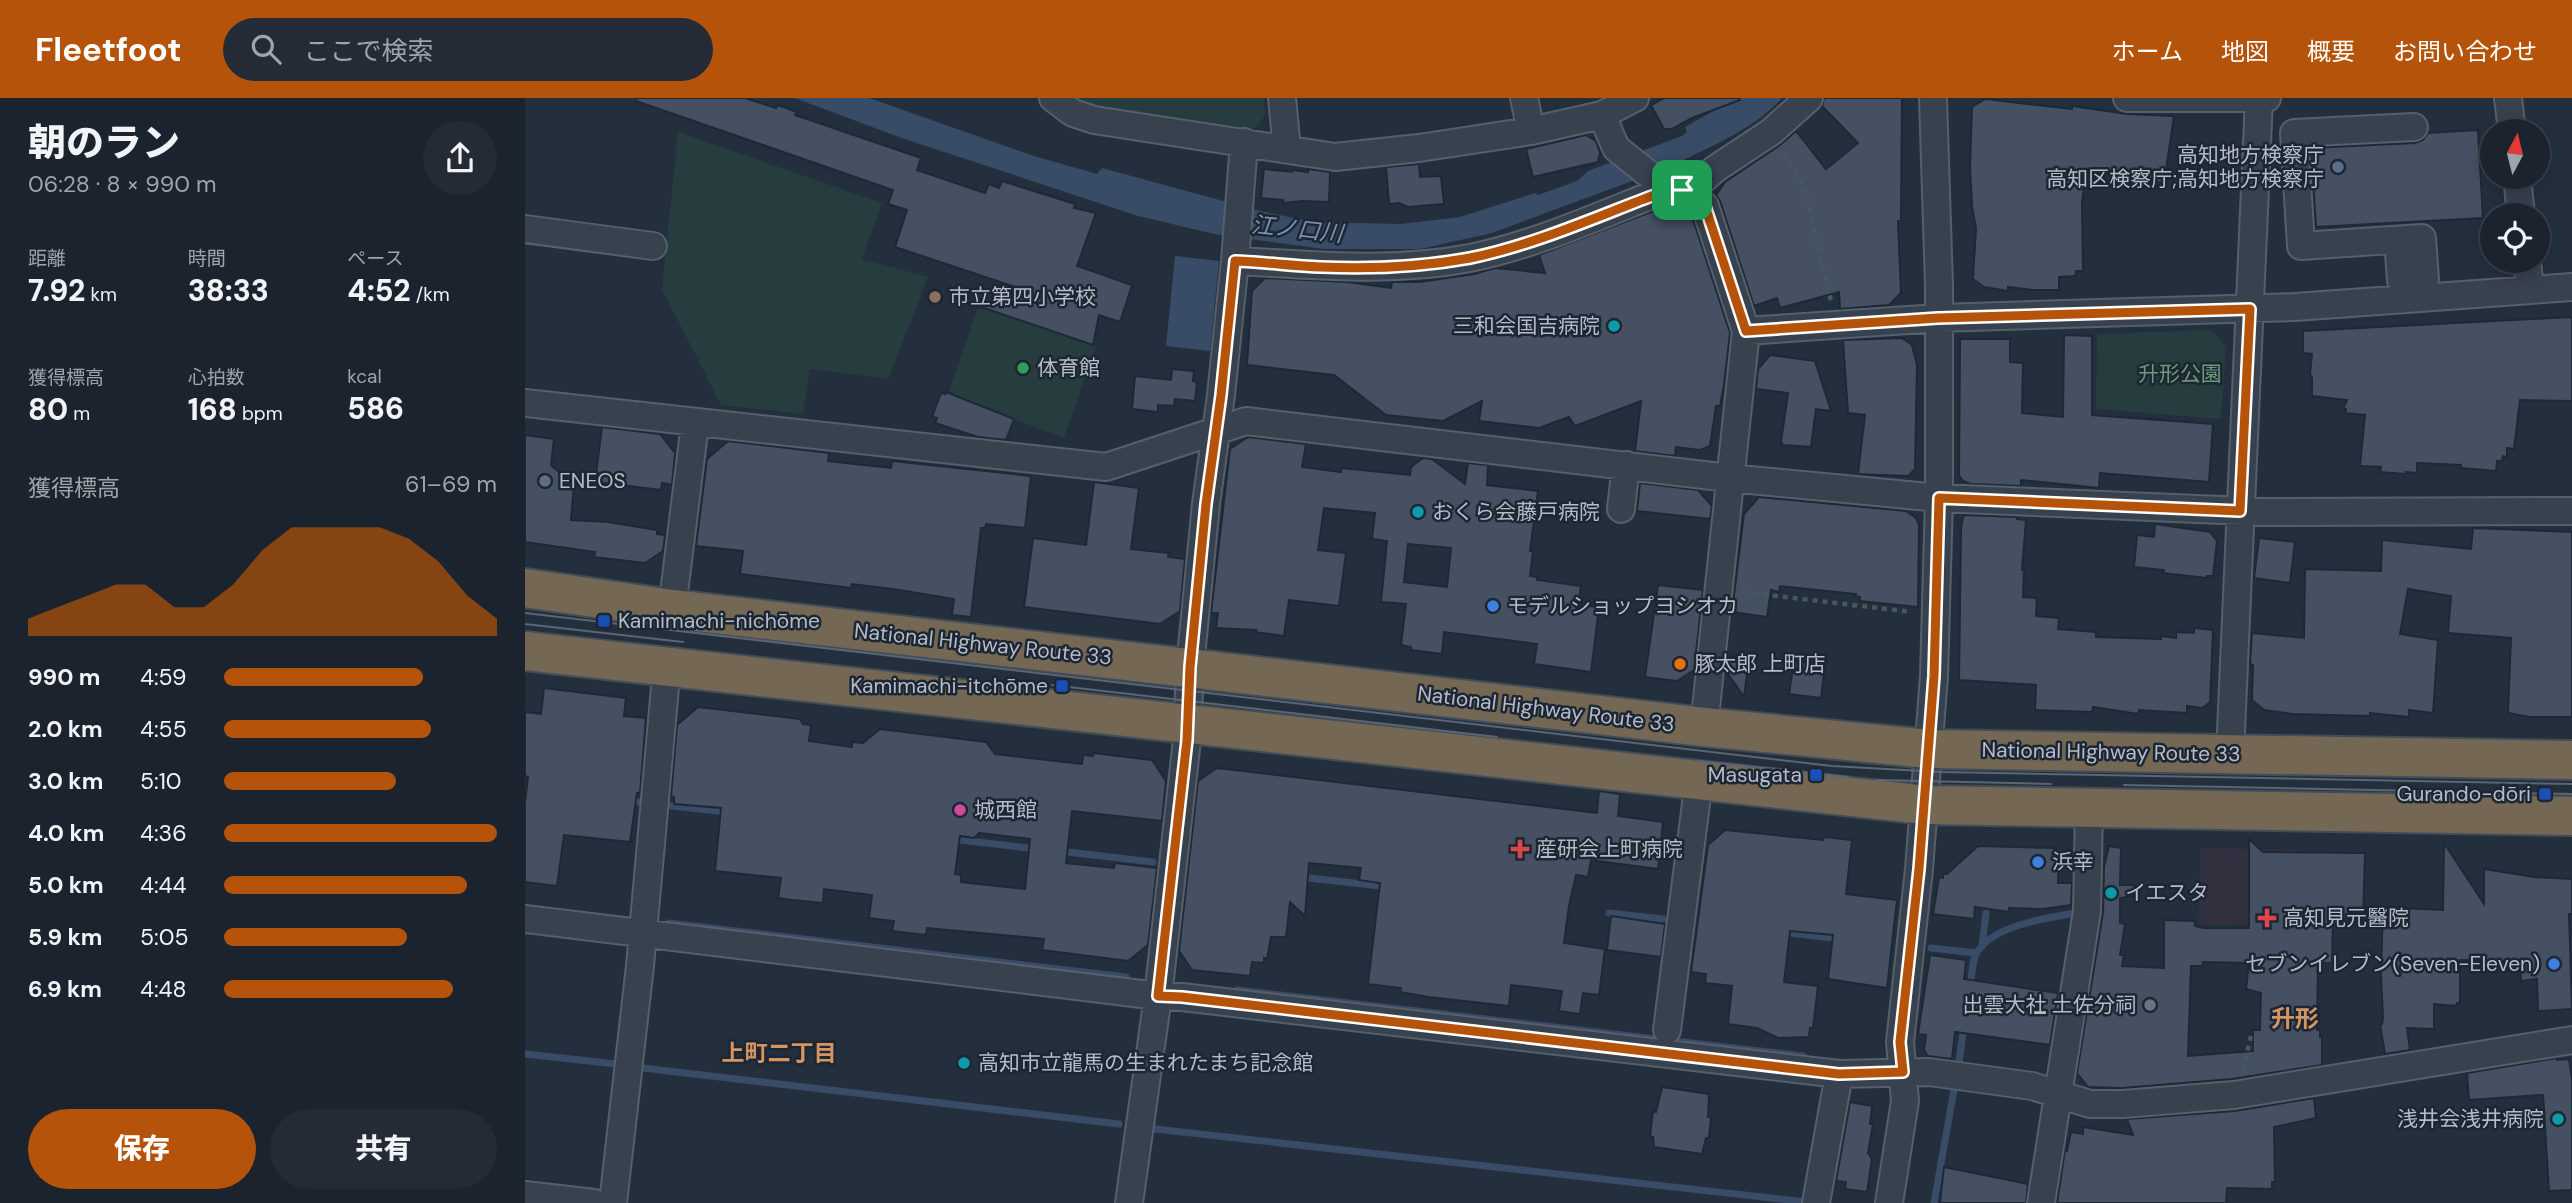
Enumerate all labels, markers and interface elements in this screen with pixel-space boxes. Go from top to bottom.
search box [223,18,713,81]
text: Fleetfoot [35,28,181,71]
icon: search [247,30,285,68]
text: ここで検索 [303,34,433,68]
text: ホーム [2112,36,2183,67]
text: 地図 [2221,36,2269,67]
text: 概要 [2307,36,2355,67]
text: お問い合わせ [2393,36,2537,67]
text: 朝のラン [28,118,180,168]
north arrow [2480,119,2550,189]
map controls [2480,119,2550,273]
button: share [423,121,497,195]
place label: 高知地方検察庁 高知区検察庁;高知地方検察庁 [2046,141,2324,193]
marker: 高知地方検察庁 高知区検察庁;高知地方検察庁 [2330,159,2346,175]
pin [1652,160,1712,220]
text: 06:28 · 8 × 990 m [28,169,217,199]
icon: arrive [1663,171,1701,209]
button: locate [2480,203,2550,273]
water label: 江ノ口川 [1250,209,1347,249]
text: 距離 [28,246,66,271]
text: 時間 [188,246,226,271]
text: ペース [347,246,403,271]
text: 7.92 [28,271,85,310]
text: 38:33 [188,271,269,310]
text: 4:52 [347,271,411,310]
text: km [85,282,117,307]
text: /km [411,282,450,307]
place label: 市立第四小学校 [949,283,1096,311]
marker: 市立第四小学校 [927,289,943,305]
place label: 三和会国吉病院 [1453,312,1600,340]
marker: 三和会国吉病院 [1606,318,1622,334]
place label: 体育館 [1037,354,1100,382]
marker: 体育館 [1015,360,1031,376]
park label: 升形公園 [2138,360,2222,388]
text: kcal [347,364,382,389]
text: 獲得標高 [28,365,104,390]
text: 心拍数 [188,365,245,390]
text: 586 [347,389,404,428]
text: 80 [28,390,68,429]
text: 168 [188,390,237,429]
text: m [68,401,90,426]
text: bpm [237,401,283,426]
place label: ENEOS [559,467,626,495]
text: 61–69 m [405,469,497,499]
text: 獲得標高 [28,473,120,503]
marker: ENEOS [537,473,553,489]
place label: おくら会藤戸病院 [1432,498,1600,526]
marker: おくら会藤戸病院 [1410,504,1426,520]
place label: モデルショップヨシオカ [1507,592,1738,620]
marker: モデルショップヨシオカ [1485,598,1501,614]
place label: Kamimachi-nichōme [618,607,820,635]
marker: Kamimachi-nichōme [596,613,612,629]
street label: National Highway Route 33 [853,617,1113,671]
place label: 豚太郎 上町店 [1694,650,1826,678]
marker: 豚太郎 上町店 [1672,656,1688,672]
text: 990 m [28,662,100,692]
text: 4:59 [140,662,186,692]
place label: Kamimachi-itchōme [850,672,1048,700]
marker: Kamimachi-itchōme [1054,678,1070,694]
street label: National Highway Route 33 [1416,679,1676,739]
text: 2.0 km [28,714,103,744]
text: 4:55 [140,714,187,744]
street label: National Highway Route 33 [1981,736,2241,768]
place label: Masugata [1708,761,1802,789]
text: 3.0 km [28,766,103,796]
text: 5:10 [140,766,182,796]
marker: Masugata [1808,767,1824,783]
place label: Gurando-dōri [2396,780,2531,808]
marker: Gurando-dōri [2537,786,2553,802]
place label: 城西館 [974,796,1037,824]
marker: 城西館 [952,802,968,818]
text: 4.0 km [28,818,104,848]
text: 4:36 [140,818,187,848]
place label: 産研会上町病院 [1536,835,1683,863]
marker: 産研会上町病院 [1510,839,1530,859]
place label: 浜幸 [2052,848,2094,876]
marker: 浜幸 [2030,854,2046,870]
text: 5.0 km [28,870,104,900]
text: 4:44 [140,870,187,900]
place label: イエスタ [2125,879,2209,907]
marker: イエスタ [2103,885,2119,901]
place label: 高知見元醫院 [2283,904,2409,932]
marker: 高知見元醫院 [2257,908,2277,928]
text: 5.9 km [28,922,102,952]
text: 5:05 [140,922,188,952]
place label: セブンイレブン(Seven-Eleven) [2245,950,2540,978]
marker: セブンイレブン(Seven-Eleven) [2546,956,2562,972]
text: 6.9 km [28,974,102,1004]
text: 4:48 [140,974,187,1004]
place label: 出雲大社 土佐分祠 [1962,991,2136,1019]
marker: 出雲大社 土佐分祠 [2142,997,2158,1013]
district label: 升形 [2271,1003,2319,1034]
district label: 上町二丁目 [722,1038,837,1068]
place label: 高知市立龍馬の生まれたまち記念館 [978,1049,1313,1077]
marker: 高知市立龍馬の生まれたまち記念館 [956,1055,972,1071]
place label: 浅井会浅井病院 [2397,1105,2544,1133]
button: 保存 [28,1109,256,1189]
button: 共有 [270,1109,497,1189]
marker: 浅井会浅井病院 [2550,1111,2566,1127]

